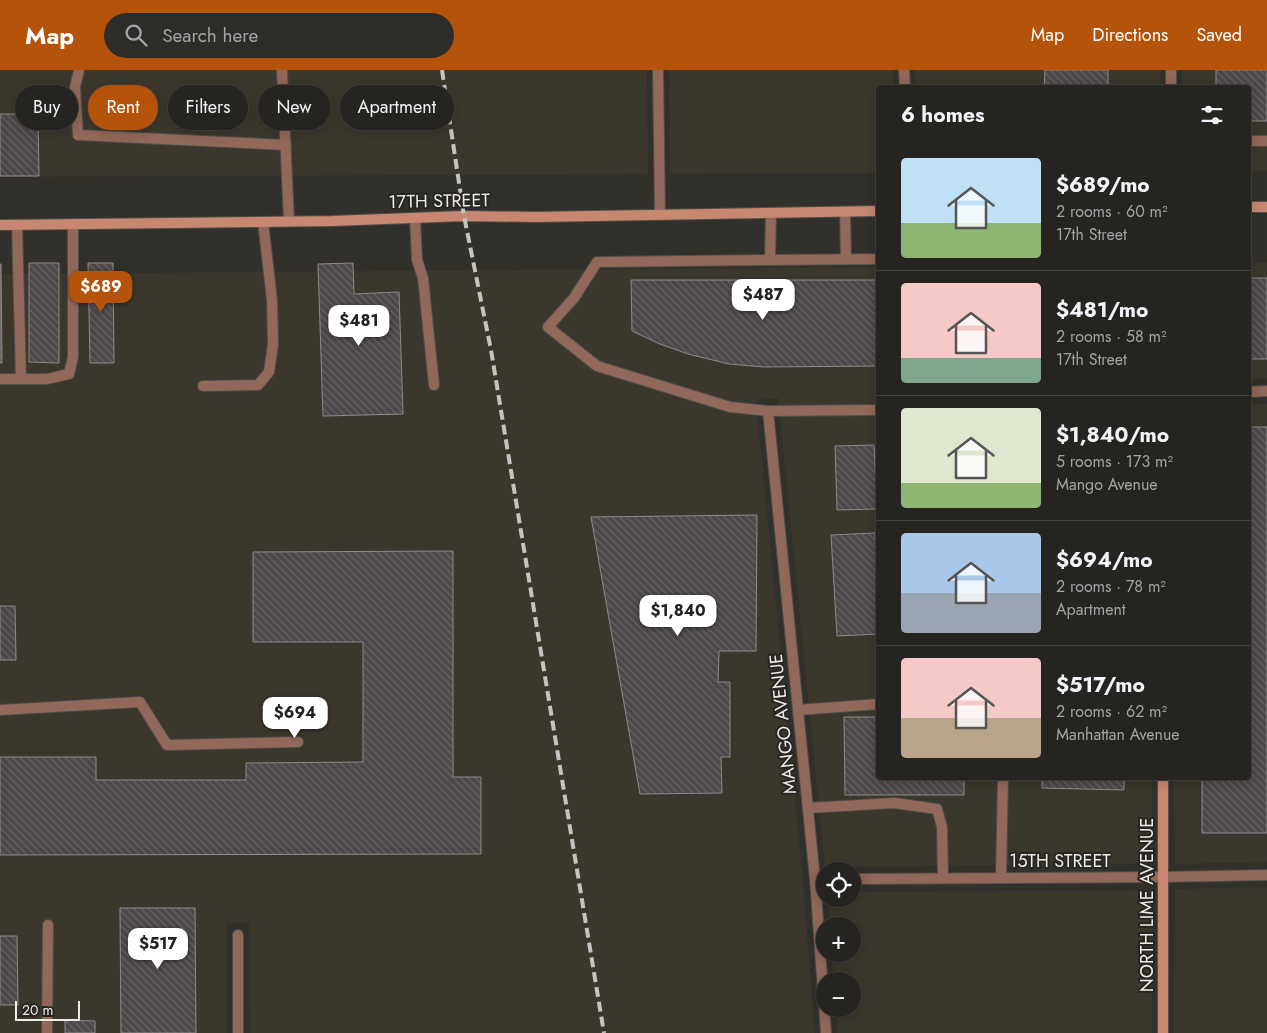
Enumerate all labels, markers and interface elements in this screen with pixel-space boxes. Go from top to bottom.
search box [104,13,454,58]
text: Map [25,18,74,53]
icon: search [122,21,150,49]
text: Search here [162,22,258,49]
text: Map [1031,22,1064,48]
text: Directions [1092,22,1168,48]
text: Saved [1196,22,1242,48]
chip: Buy [15,85,78,130]
chip: Rent [88,85,158,130]
chip: Filters [168,85,248,130]
chip: New [258,85,330,130]
chip: Apartment [340,85,454,130]
text: 6 homes [901,100,985,130]
icon: filters [1198,101,1226,129]
text: $689/mo [1056,170,1150,200]
icon: home [941,178,1001,238]
street label: 17TH STREET [388,187,491,215]
text: 2 rooms · 60 m² [1056,200,1168,223]
text: 17th Street [1056,223,1127,246]
pin: $689 [71,270,131,313]
text: $689 [80,275,122,298]
pin: $487 [733,278,793,321]
text: $487 [743,283,783,306]
text: $481/mo [1056,295,1148,325]
icon: home [941,303,1001,363]
pin: $481 [329,304,389,347]
text: $481 [339,309,379,332]
text: 2 rooms · 58 m² [1056,325,1167,348]
text: 17th Street [1056,348,1127,371]
text: $1,840/mo [1056,420,1169,450]
icon: home [941,428,1001,488]
text: 5 rooms · 173 m² [1056,450,1173,473]
text: Mango Avenue [1056,473,1158,496]
text: $694/mo [1056,545,1153,575]
icon: home [941,553,1001,613]
text: 2 rooms · 78 m² [1056,575,1166,598]
pin: $1,840 [637,594,719,637]
text: Apartment [1056,598,1126,621]
text: $1,840 [650,599,706,622]
street label: MANGO AVENUE [763,653,803,795]
text: $517/mo [1056,670,1145,700]
icon: home [941,678,1001,738]
pin: $694 [265,696,325,739]
text: 2 rooms · 62 m² [1056,700,1167,723]
text: $694 [274,701,316,724]
text: Manhattan Avenue [1056,723,1180,746]
street label: NORTH LIME AVENUE [1134,818,1160,992]
street label: 15TH STREET [1009,848,1111,874]
map controls [816,862,861,1017]
button: locate [816,862,861,907]
button: + [816,917,861,962]
pin: $517 [128,928,188,970]
text: $517 [139,932,177,955]
button: − [816,972,861,1017]
scale bar [15,998,80,1021]
text: 20 m [22,1000,54,1020]

